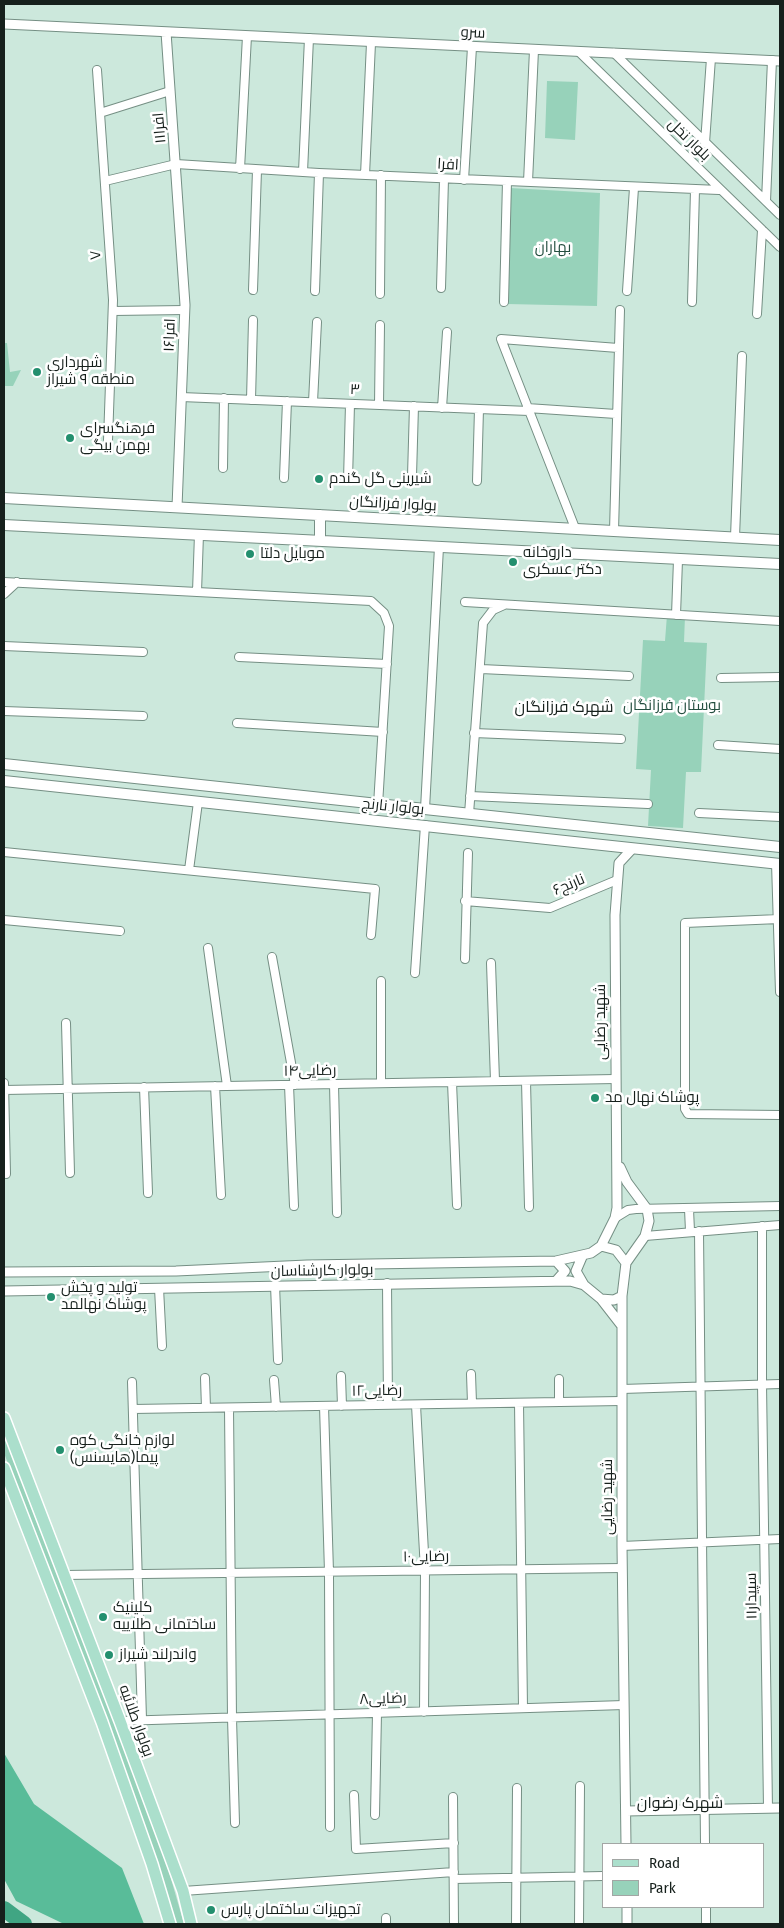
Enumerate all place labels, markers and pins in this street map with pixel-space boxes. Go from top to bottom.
place label: شهرداری منطقه ۹ شیراز [47,354,135,389]
marker: شهرداری منطقه ۹ شیراز [31,366,43,378]
place label: فرهنگسرای بهمن بیگی [80,420,155,455]
marker: فرهنگسرای بهمن بیگی [64,432,76,444]
place label: شیرینی گل گندم [329,470,432,488]
marker: شیرینی گل گندم [313,473,325,485]
place label: داروخانه دکتر عسکری [523,544,602,579]
place label: موبایل دلتا [260,545,325,563]
marker: موبایل دلتا [244,548,256,560]
marker: داروخانه دکتر عسکری [507,556,519,568]
place label: پوشاک نهال مد [605,1089,699,1107]
marker: پوشاک نهال مد [589,1092,601,1104]
place label: تولید و پخش پوشاک نهالمد [61,1279,146,1314]
marker: تولید و پخش پوشاک نهالمد [45,1291,57,1303]
place label: لوازم خانگی کوه پیما(هایسنس) [70,1432,175,1467]
marker: لوازم خانگی کوه پیما(هایسنس) [54,1444,66,1456]
place label: کلینیک ساختمانی طلاییه [113,1599,216,1634]
marker: کلینیک ساختمانی طلاییه [97,1611,109,1623]
place label: واندرلند شیراز [119,1646,197,1664]
marker: واندرلند شیراز [103,1649,115,1661]
place label: تجهیزات ساختمان پارس [221,1901,360,1919]
marker: تجهیزات ساختمان پارس [205,1904,217,1916]

